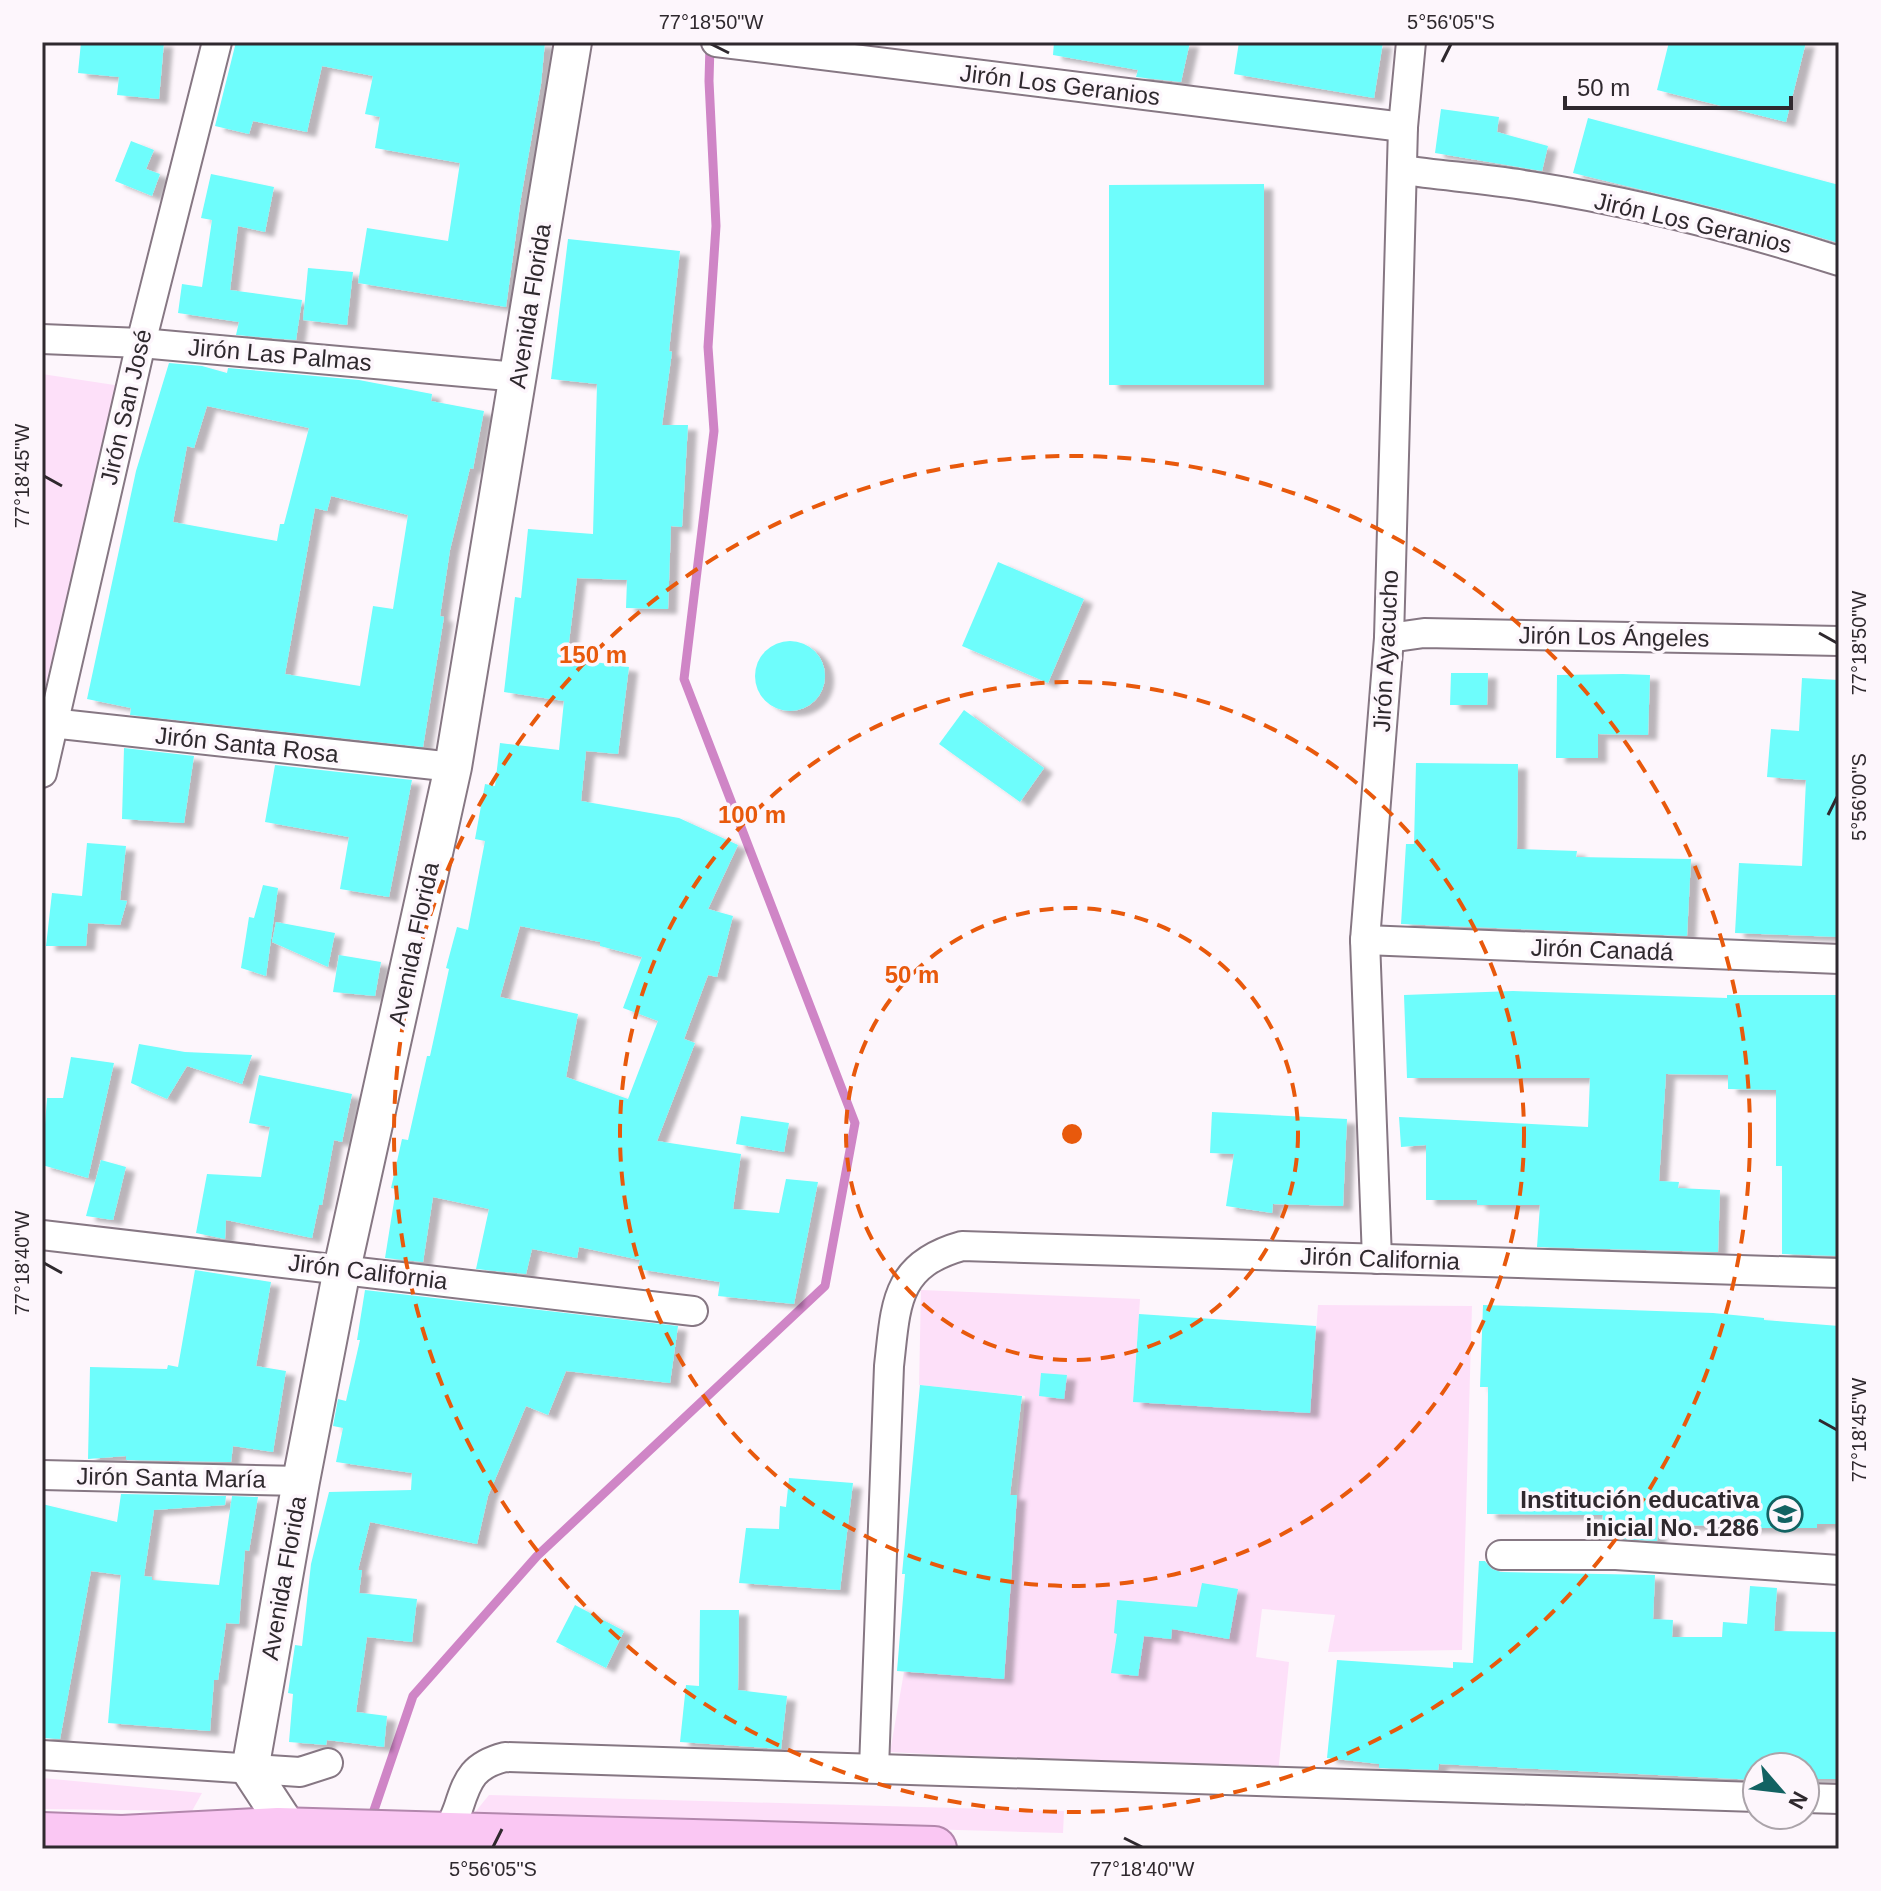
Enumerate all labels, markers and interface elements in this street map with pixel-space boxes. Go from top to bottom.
text: 77°18'50"W [659,11,763,33]
text: 5°56'05"S [1407,11,1495,33]
street label: Jirón Los Geranios [958,59,1162,110]
scale bar [1565,60,1791,110]
text: 50 m [1577,74,1630,101]
street label: Jirón Los Geranios [1592,187,1794,258]
street label: Avenida Florida [503,221,556,390]
street label: Jirón San José [95,327,157,487]
street label: Jirón Las Palmas [187,333,373,376]
text: 77°18'45"W [11,424,33,528]
street label: Jirón Ayacucho [1368,569,1403,733]
text: 77°18'50"W [1848,591,1870,695]
street label: Jirón Los Ángeles [1518,621,1710,652]
text: 150 m [559,641,627,668]
street label: Jirón Santa Rosa [154,721,341,768]
text: 5°56'00"S [1848,753,1870,841]
text: 100 m [718,801,786,828]
street label: Avenida Florida [383,859,444,1028]
street label: Jirón Canadá [1530,934,1674,966]
text: 50 m [885,961,939,988]
centre of rings [1058,1120,1086,1148]
text: 77°18'40"W [11,1211,33,1315]
street label: Jirón California [1300,1242,1461,1275]
street label: Jirón California [287,1248,450,1295]
text: 77°18'45"W [1848,1378,1870,1482]
street label: Jirón Santa María [76,1462,267,1493]
place label: Institución educativa inicial No. 1286 [1520,1486,1760,1541]
street label: Avenida Florida [256,1493,311,1662]
school or university icon: Institución educativa inicial No. 1286 [1766,1495,1804,1533]
north arrow [1741,1751,1821,1831]
text: N [1783,1787,1813,1813]
text: 5°56'05"S [449,1858,537,1880]
text: 77°18'40"W [1090,1858,1194,1880]

